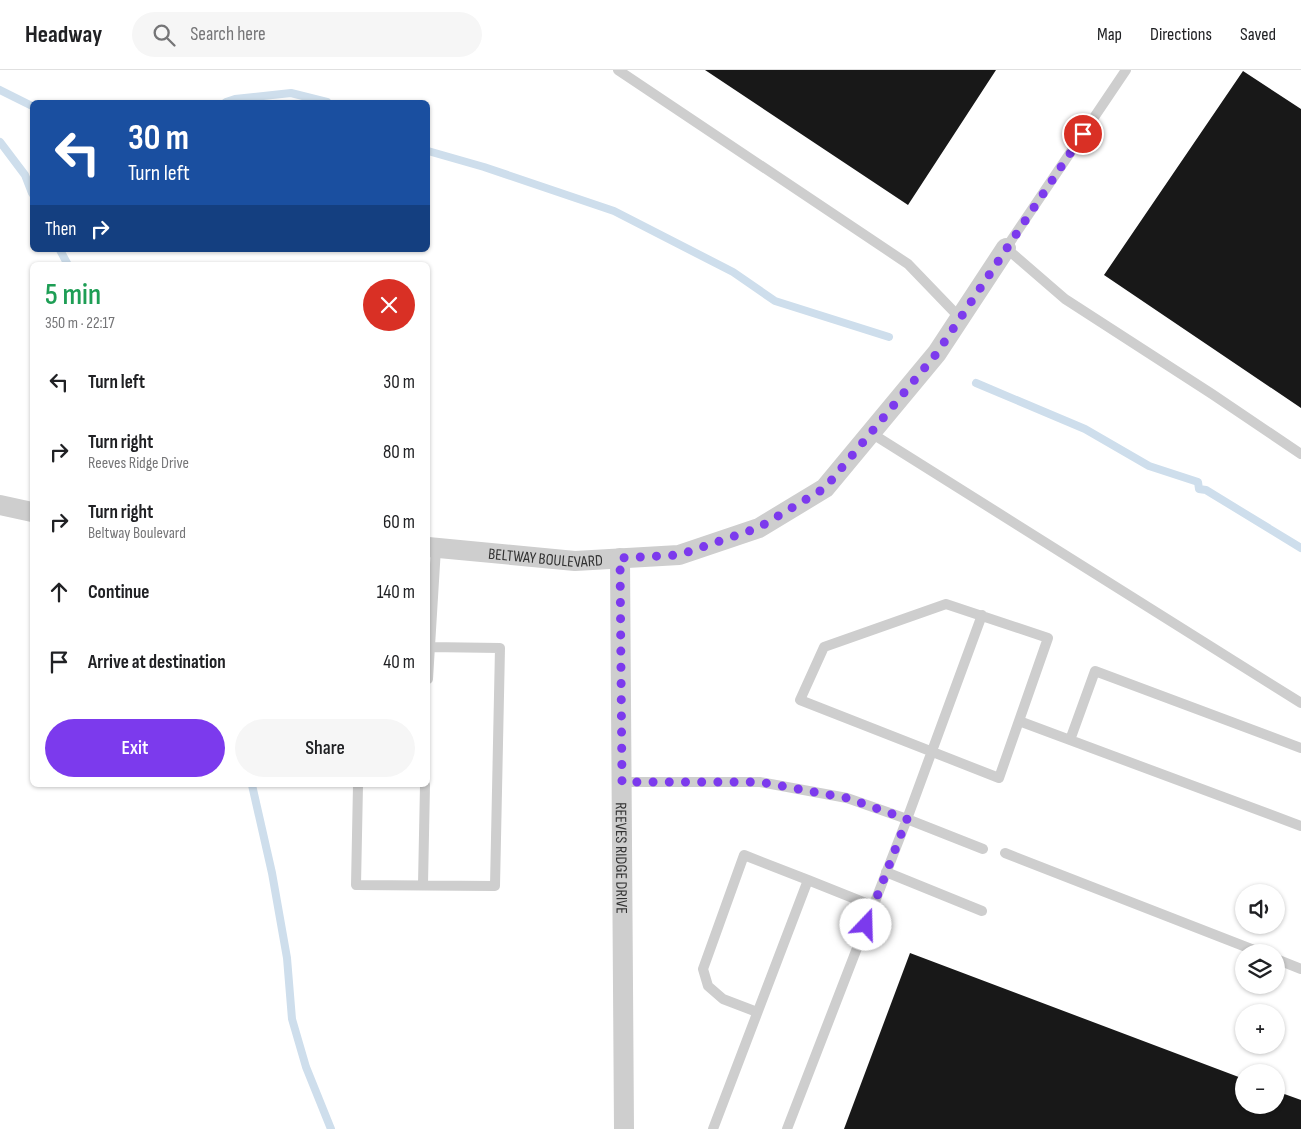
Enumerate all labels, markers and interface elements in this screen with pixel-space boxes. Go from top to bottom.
search box [132,12,482,57]
text: Headway [25,20,102,49]
icon: search [150,21,178,49]
text: Search here [190,23,266,46]
text: Map [1097,24,1122,45]
text: Directions [1150,24,1212,45]
text: Saved [1240,24,1276,45]
pin [1062,113,1104,155]
text: 30 m [128,117,189,160]
icon: left [45,120,110,185]
icon: arrive [1069,120,1097,148]
text: Turn left [128,160,190,187]
icon: right [86,215,114,243]
text: Then [45,218,76,241]
text: 5 min [45,277,101,313]
button: close [363,279,415,331]
text: 350 m · 22:17 [45,314,115,333]
icon: left [45,368,73,396]
text: Turn left [88,371,145,394]
text: 30 m [383,371,415,394]
text: Turn right [88,431,153,454]
icon: right [45,438,73,466]
text: 80 m [383,441,415,464]
text: Reeves Ridge Drive [88,454,189,473]
text: Turn right [88,501,153,524]
icon: right [45,508,73,536]
text: 60 m [383,511,415,534]
text: Beltway Boulevard [88,524,186,543]
street label: BELTWAY BOULEVARD [487,545,604,572]
icon: ahead [45,578,73,606]
text: Continue [88,581,149,604]
text: 140 m [377,581,415,604]
icon: arrive [45,648,73,676]
text: Arrive at destination [88,651,226,674]
text: 40 m [383,651,415,674]
button: Exit [45,719,225,777]
button: Share [235,719,415,777]
street label: REEVES RIDGE DRIVE [611,802,630,914]
map controls [1235,884,1285,1114]
button: sound [1235,884,1285,934]
position arrow [839,898,891,950]
button: layers [1235,944,1285,994]
button: + [1235,1004,1285,1054]
button: − [1235,1064,1285,1114]

